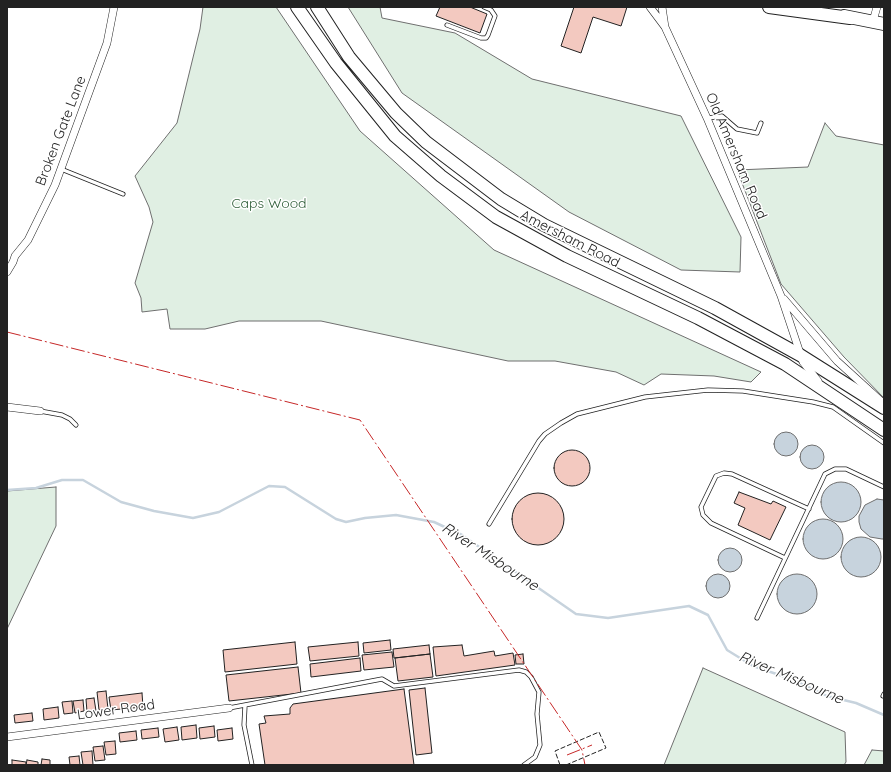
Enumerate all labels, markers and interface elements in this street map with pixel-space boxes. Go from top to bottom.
street label: Broken Gate Lane [32,74,90,188]
street label: Old Amersham Road [702,90,770,222]
park label: Caps Wood [231,196,307,212]
street label: Amersham Road [517,207,623,271]
water label: River Misbourne [438,519,542,595]
water label: River Misbourne [736,648,846,708]
street label: Lower Road [76,696,156,724]

